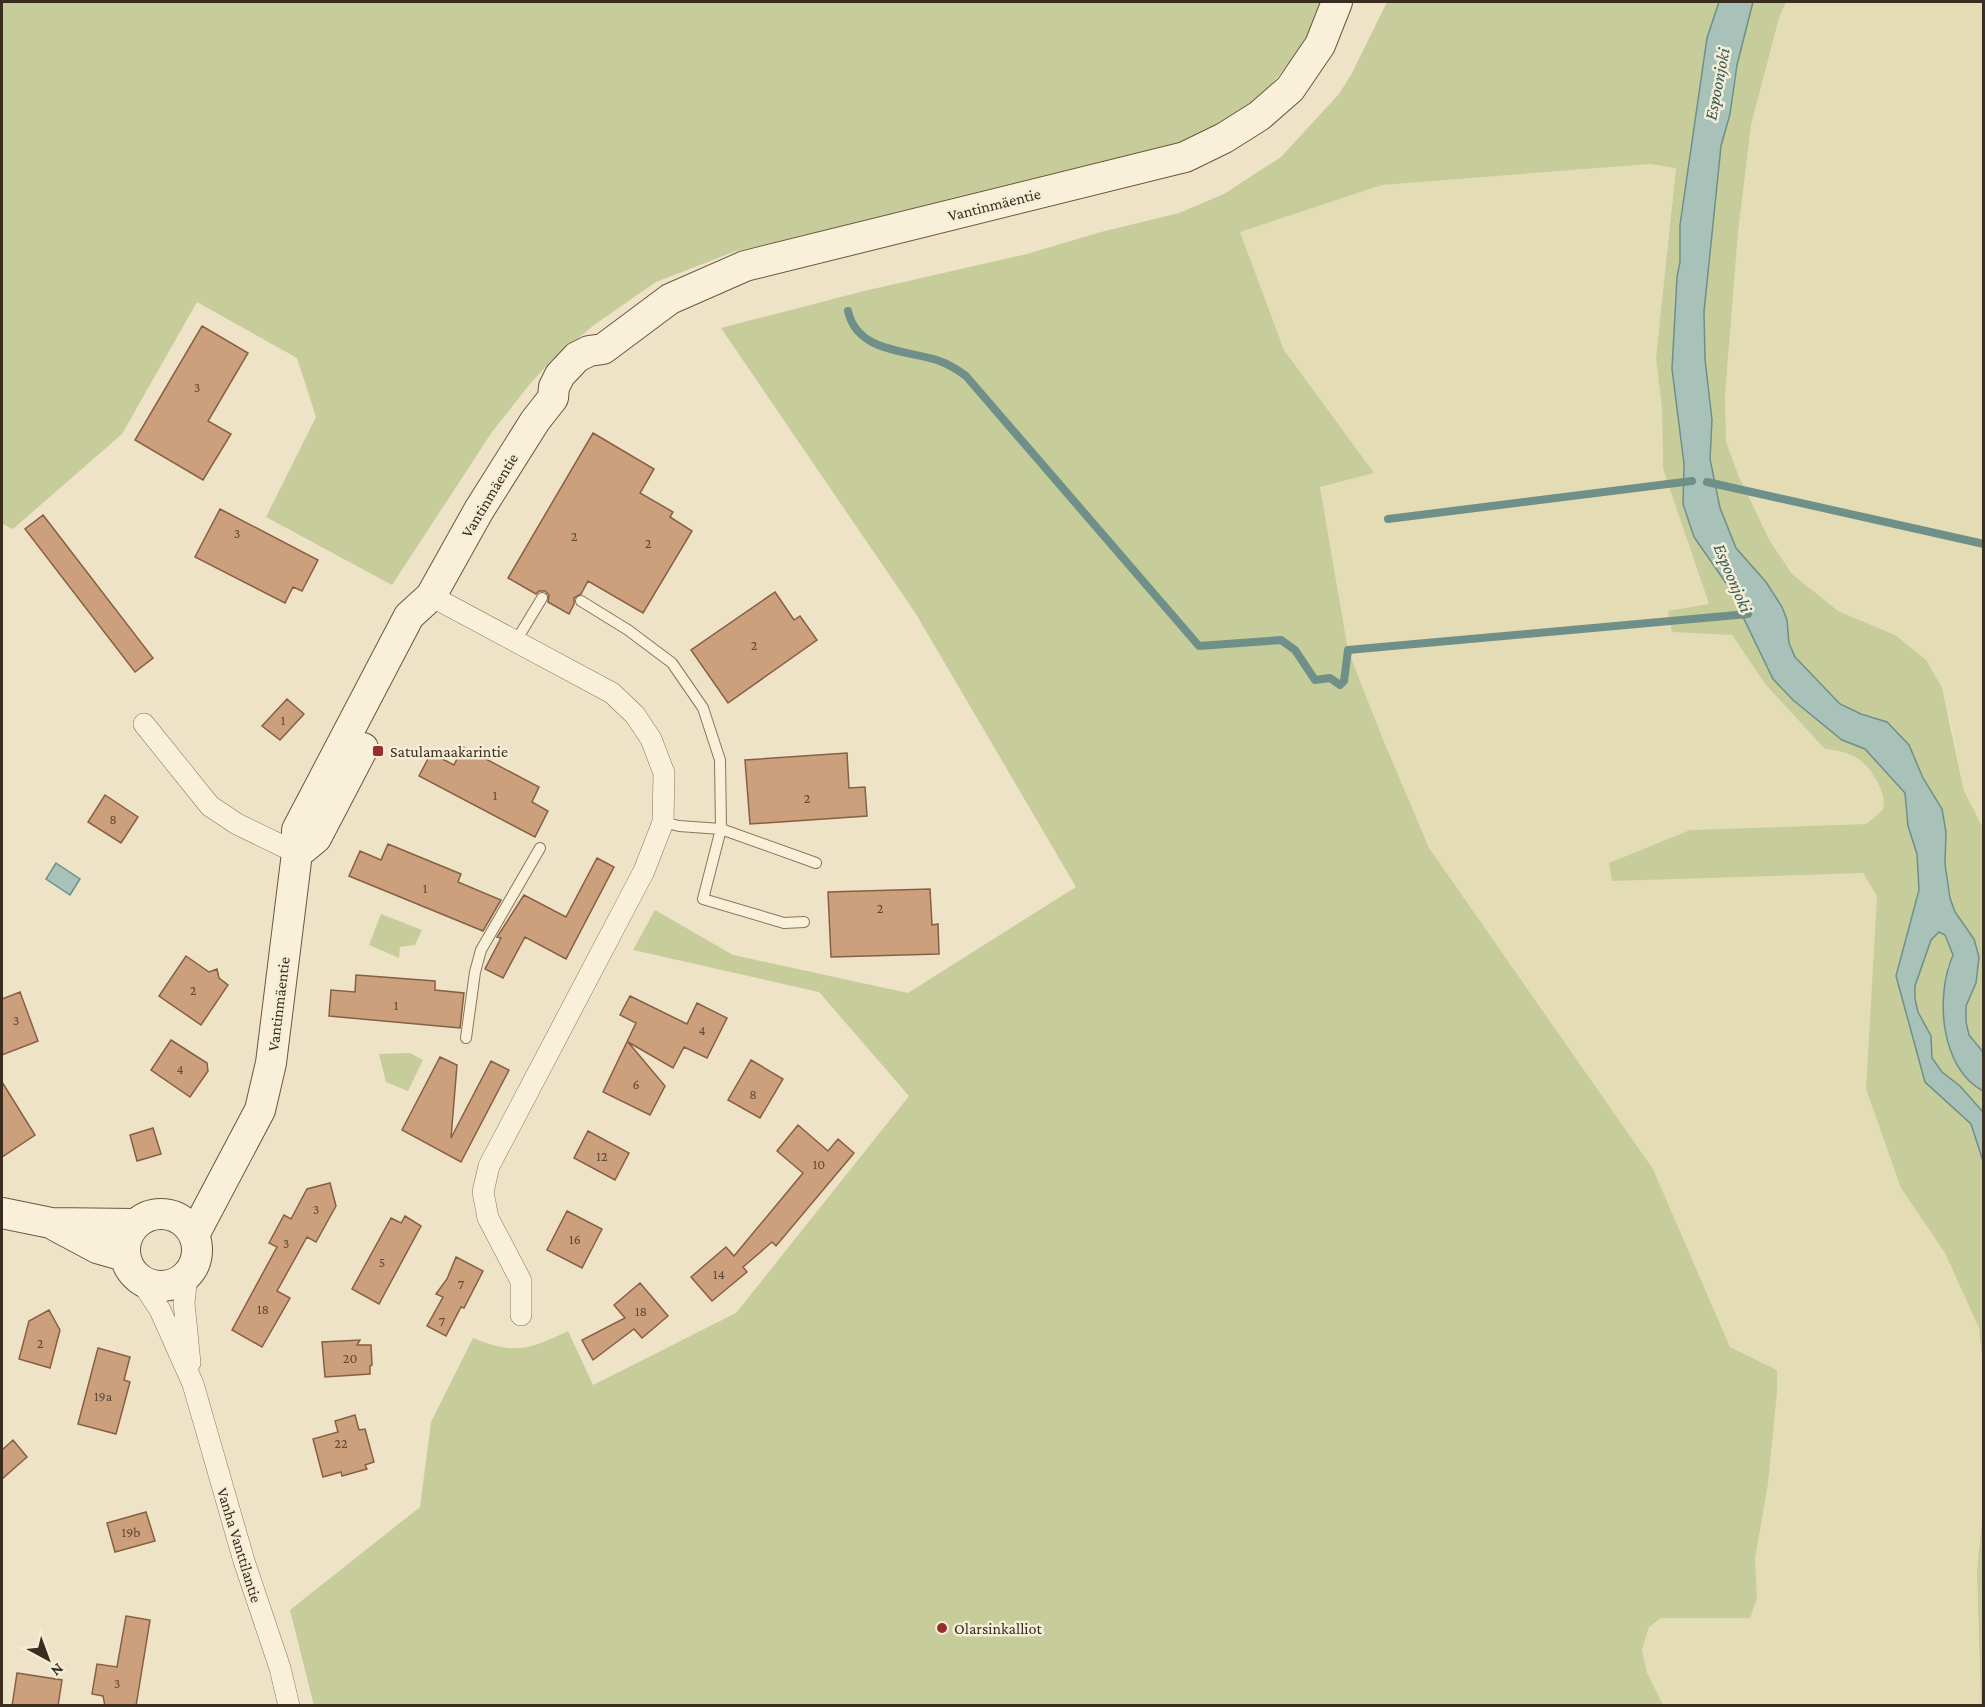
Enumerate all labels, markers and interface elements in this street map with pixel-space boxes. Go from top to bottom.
water label: Espoonjoki [1700,46,1735,122]
street label: Vantinmäentie [946,185,1042,224]
house number: 3 [194,379,200,395]
street label: Vantinmäentie [458,450,521,540]
house number: 3 [234,525,240,541]
house number: 2 [571,528,578,544]
house number: 2 [645,535,652,551]
water label: Espoonjoki [1709,540,1757,616]
house number: 2 [751,637,758,653]
house number: 1 [281,712,286,728]
place label: Satulamaakarintie [390,743,508,760]
marker: Satulamaakarintie [371,744,385,758]
house number: 1 [493,787,498,803]
house number: 2 [804,790,811,806]
house number: 8 [109,811,117,827]
house number: 1 [423,880,428,896]
house number: 2 [877,900,884,916]
street label: Vantinmäentie [264,956,293,1052]
house number: 2 [190,982,197,998]
house number: 1 [394,997,399,1013]
house number: 3 [13,1012,19,1028]
house number: 4 [698,1022,706,1038]
house number: 4 [176,1061,184,1077]
house number: 6 [632,1076,640,1092]
house number: 8 [749,1086,757,1102]
house number: 12 [596,1148,608,1164]
house number: 10 [813,1156,825,1172]
house number: 3 [313,1201,319,1217]
house number: 16 [569,1231,581,1247]
house number: 3 [283,1235,289,1251]
house number: 5 [379,1254,385,1270]
house number: 14 [713,1266,725,1282]
house number: 7 [458,1276,465,1292]
house number: 18 [257,1301,269,1317]
house number: 18 [635,1303,647,1319]
house number: 7 [439,1313,446,1329]
house number: 2 [37,1335,44,1351]
house number: 20 [343,1350,357,1366]
house number: 19a [94,1388,113,1404]
house number: 22 [334,1435,348,1451]
street label: Vanha Vanttilantie [214,1486,265,1605]
house number: 19b [122,1524,140,1540]
place label: Olarsinkalliot [954,1620,1042,1637]
marker: Olarsinkalliot [935,1621,949,1635]
north arrow [18,1629,78,1689]
text: N [48,1660,67,1680]
house number: 3 [114,1675,120,1691]

